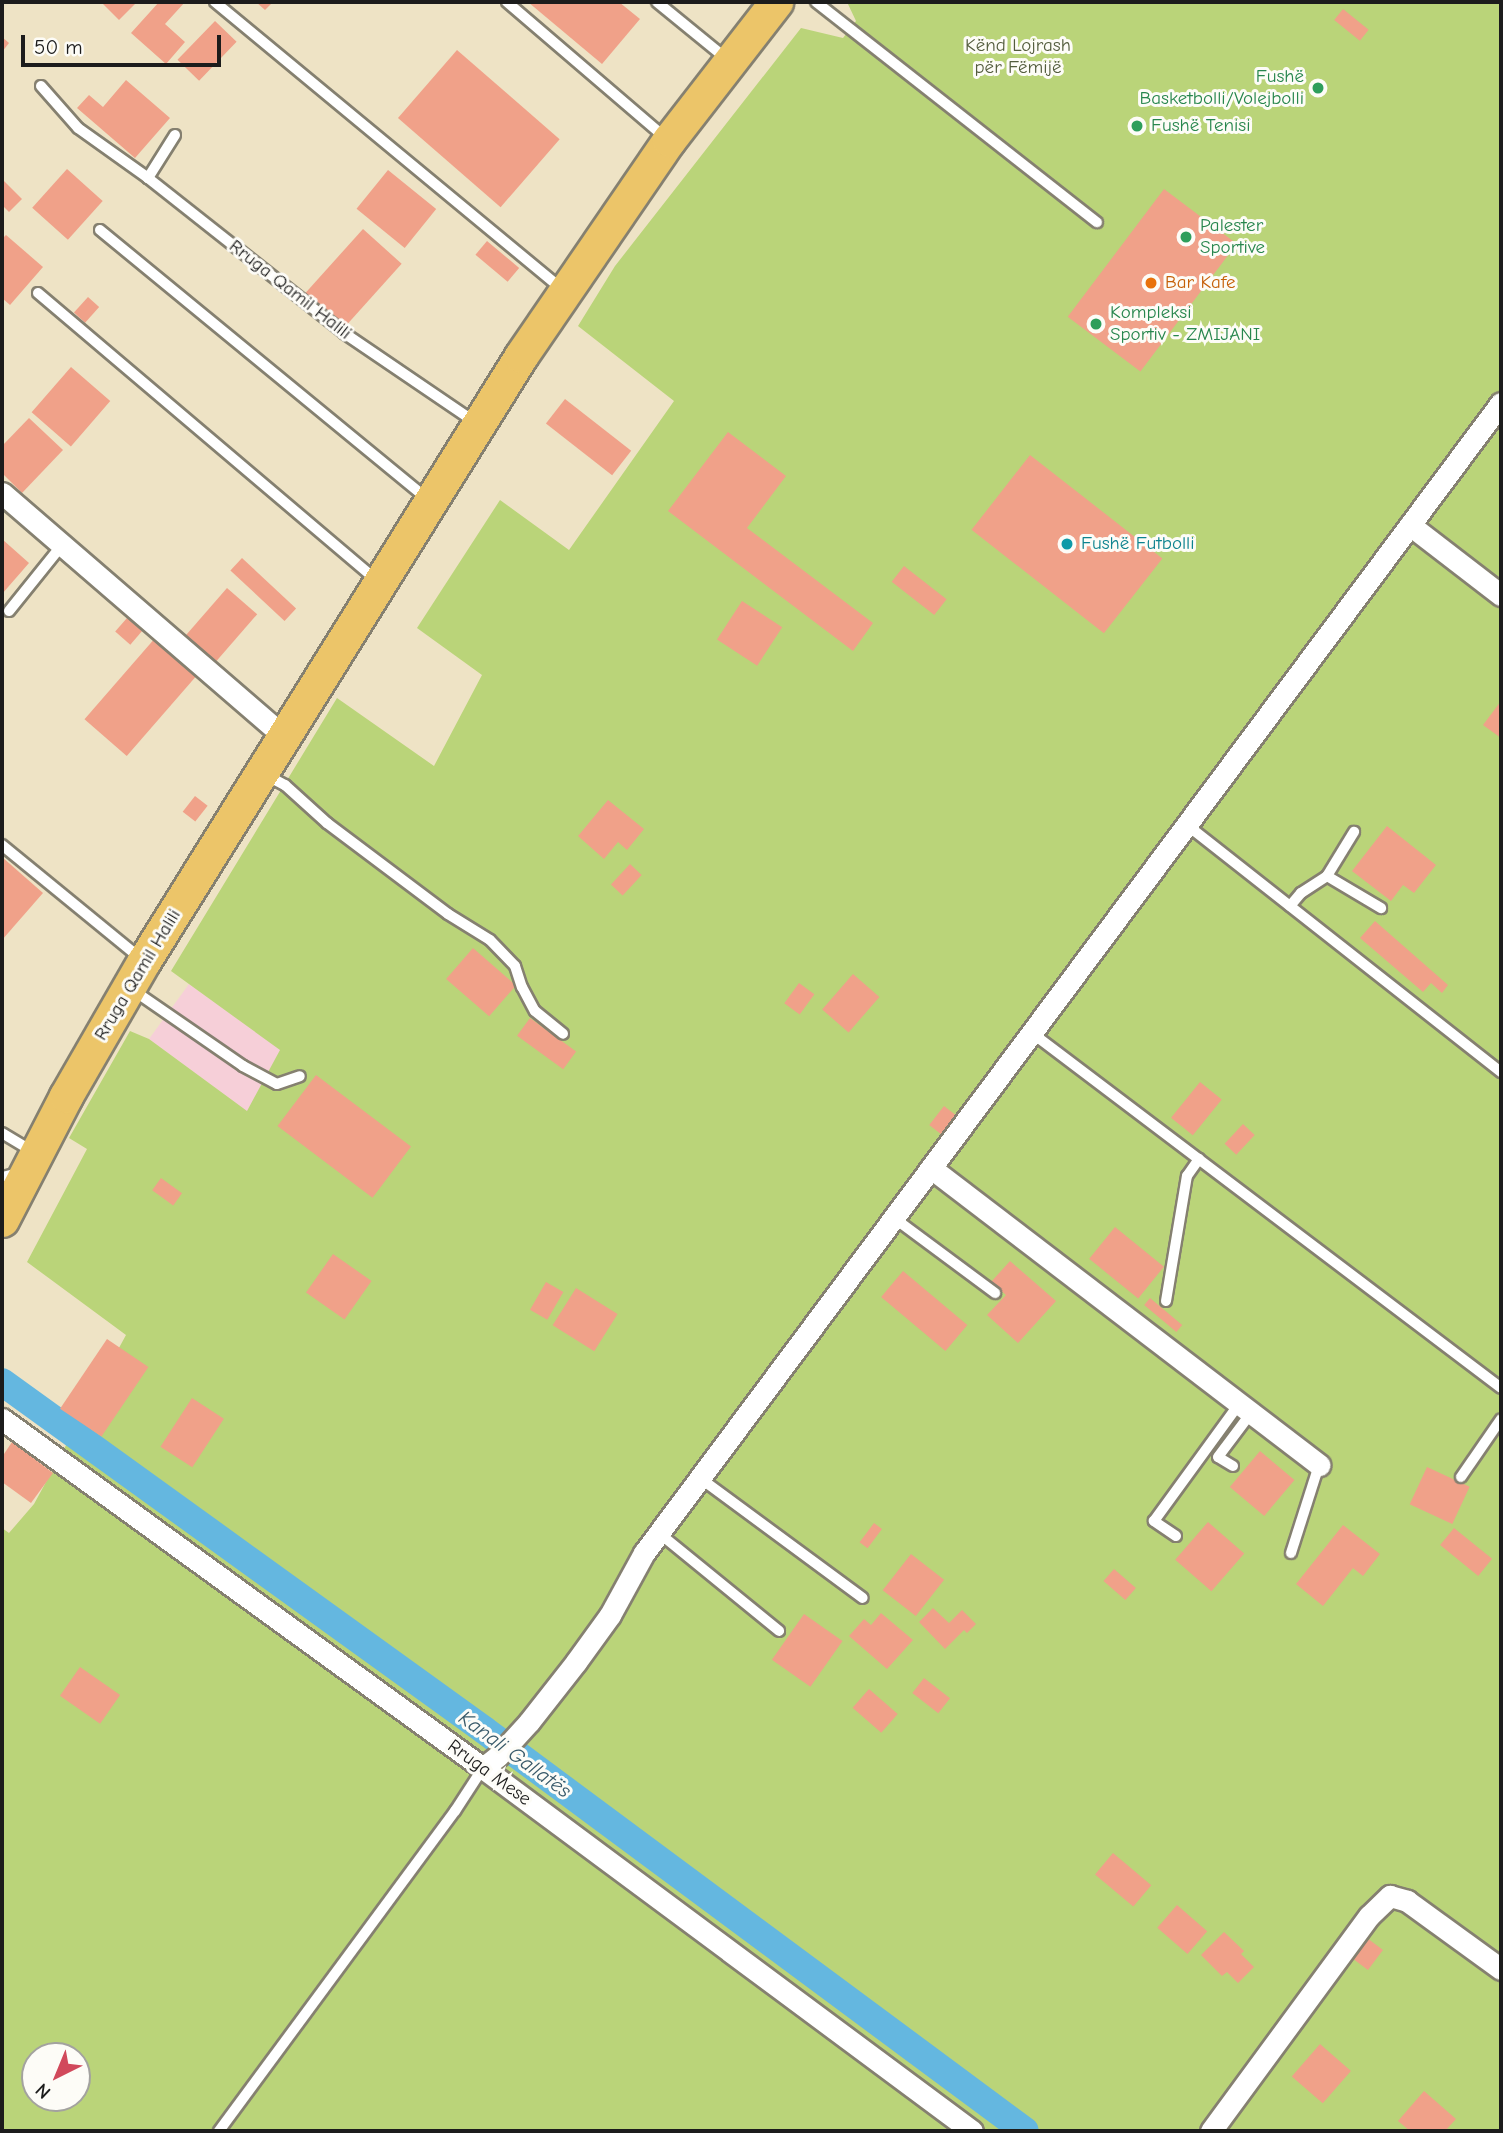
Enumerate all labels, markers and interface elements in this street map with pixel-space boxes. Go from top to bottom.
scale bar [24,21,224,65]
text: 50 m [34,35,83,59]
park label: Kënd Lojrash për Fëmijë [965,35,1071,79]
place label: Fushë Basketbolli/Volejbolli [1140,66,1304,110]
marker: Fushë Basketbolli/Volejbolli [1310,80,1326,96]
place label: Fushë Tenisi [1151,115,1251,137]
marker: Fushë Tenisi [1129,118,1145,134]
place label: Palester Sportive [1200,215,1265,259]
marker: Palester Sportive [1178,229,1194,245]
street label: Rruga Qamil Halili [224,235,356,345]
place label: Bar Kafe [1165,272,1235,294]
marker: Bar Kafe [1143,275,1159,291]
place label: Kompleksi Sportiv - ZMIJANI [1110,302,1260,346]
marker: Kompleksi Sportiv - ZMIJANI [1088,316,1104,332]
place label: Fushë Futbolli [1081,533,1195,555]
marker: Fushë Futbolli [1059,536,1075,552]
street label: Rruga Qamil Halili [90,905,186,1045]
water label: Kanali Gallatës [454,1705,576,1803]
street label: Rruga Mese [443,1735,535,1811]
north arrow [21,2042,91,2112]
text: N [31,2079,55,2103]

